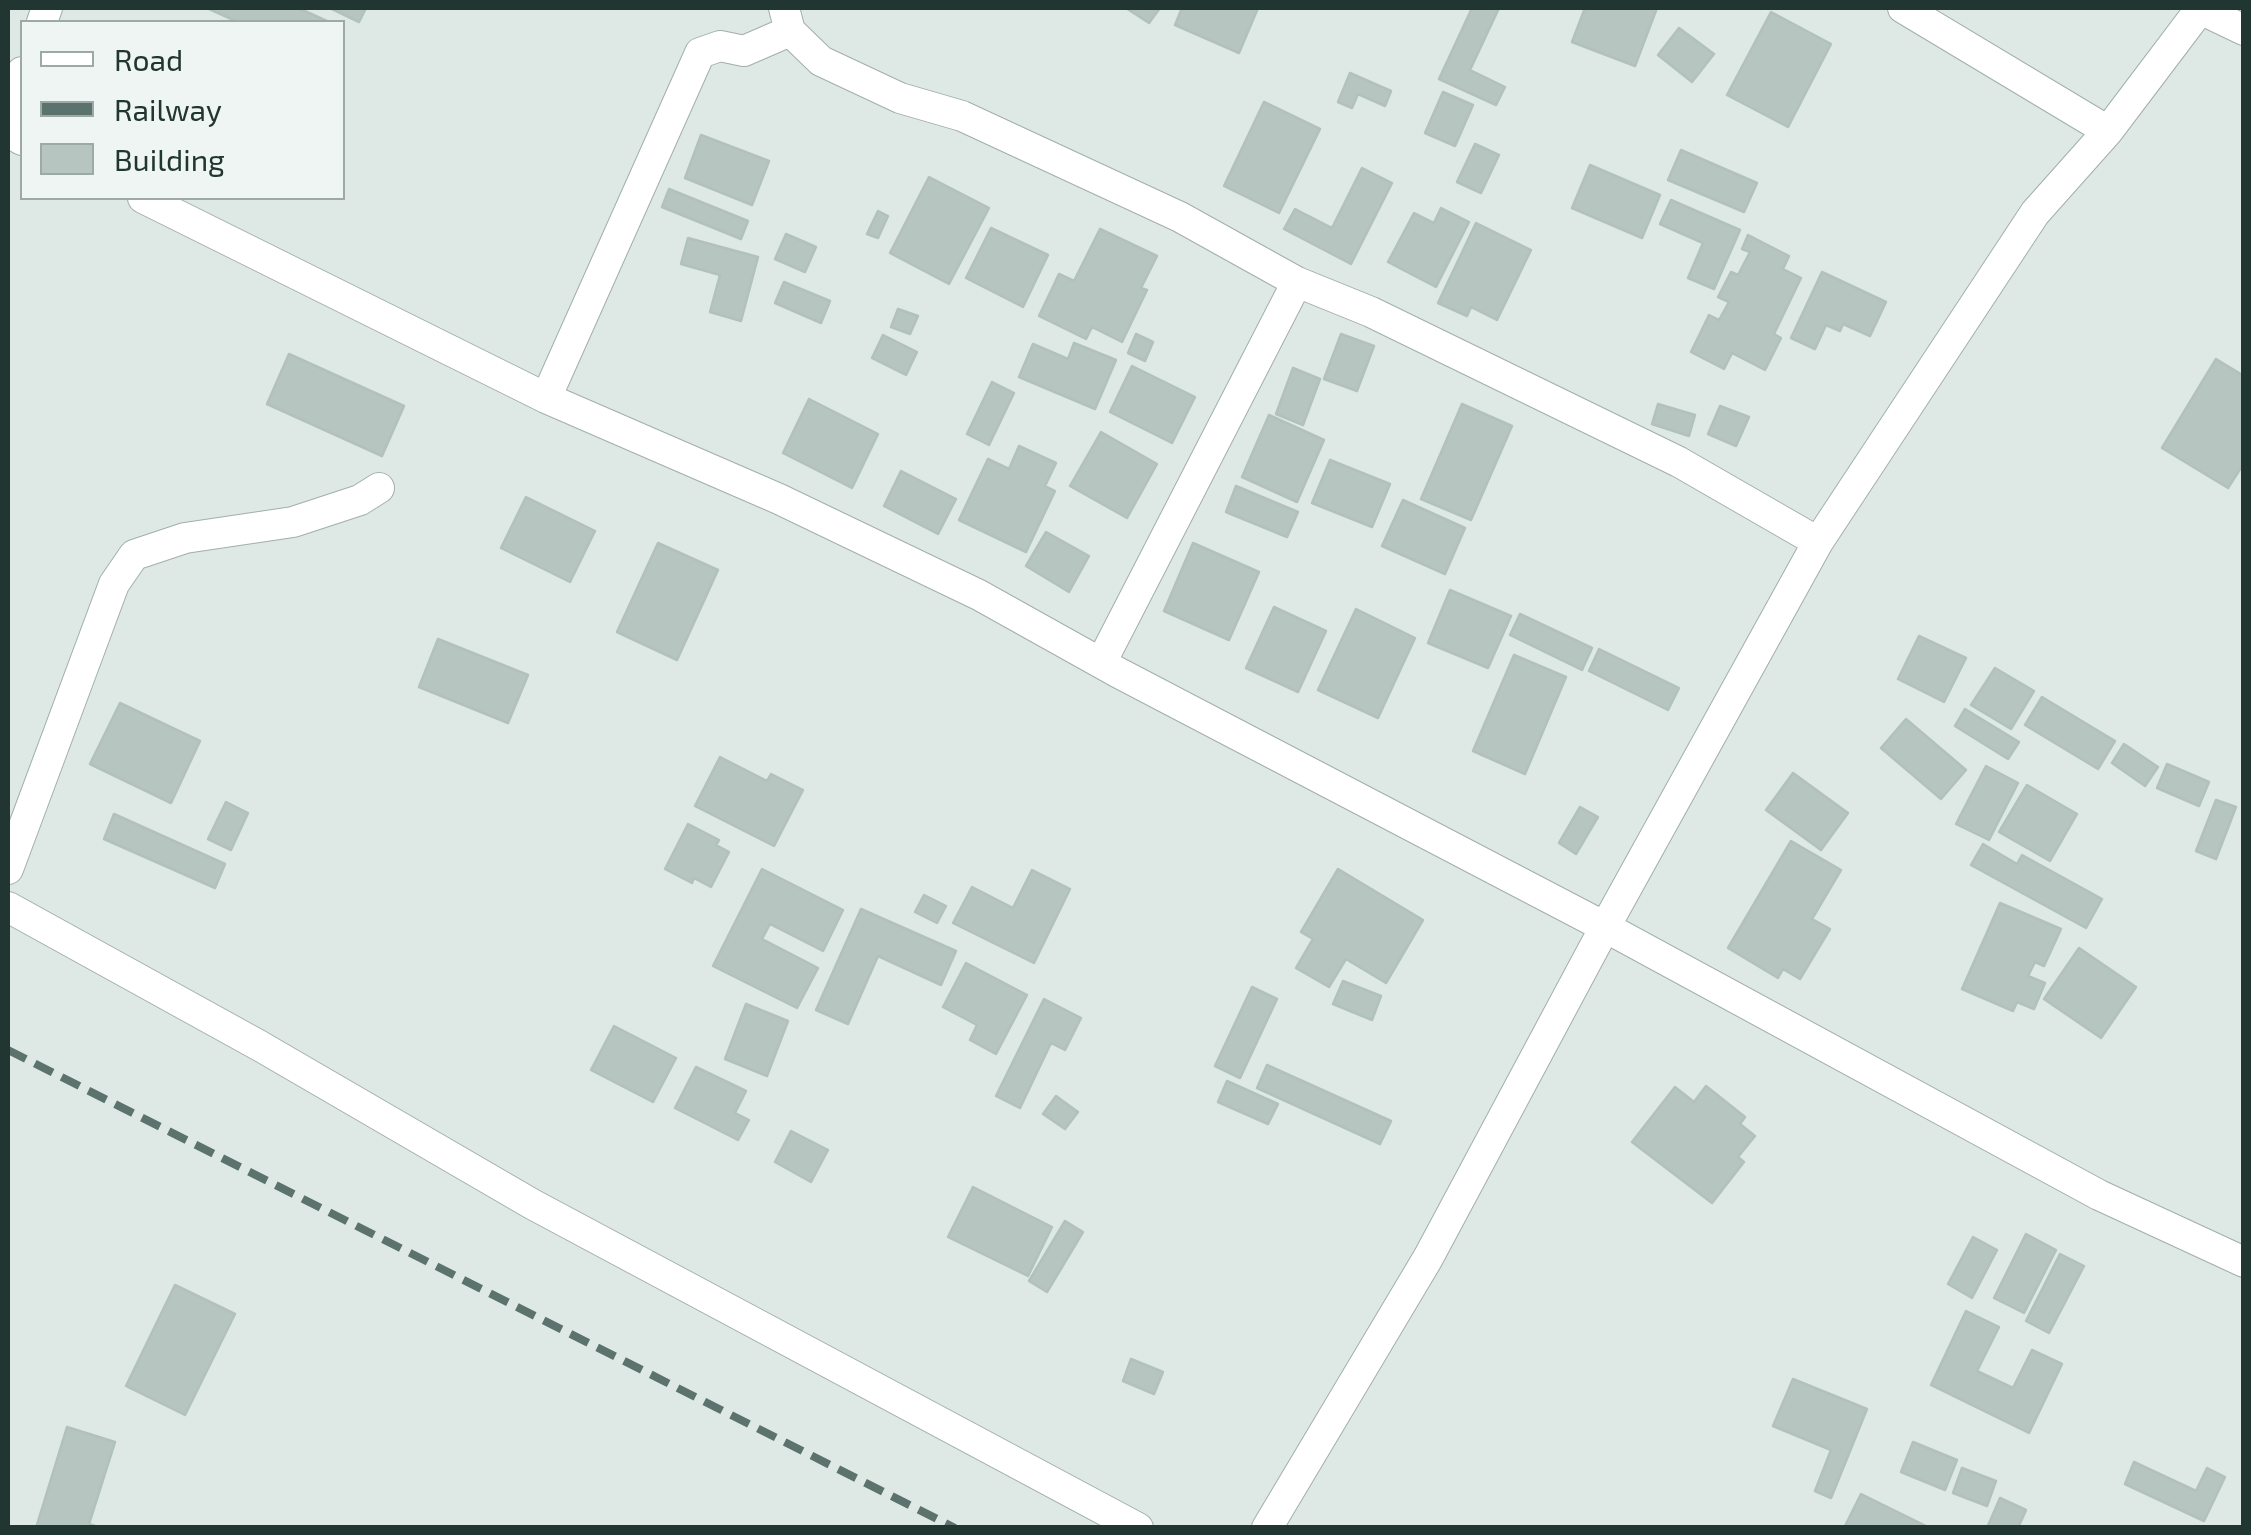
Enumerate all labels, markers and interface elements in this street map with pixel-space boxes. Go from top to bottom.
legend [20,20,345,200]
text: Road [114,41,183,77]
text: Railway [114,91,222,127]
text: Building [114,141,225,177]

